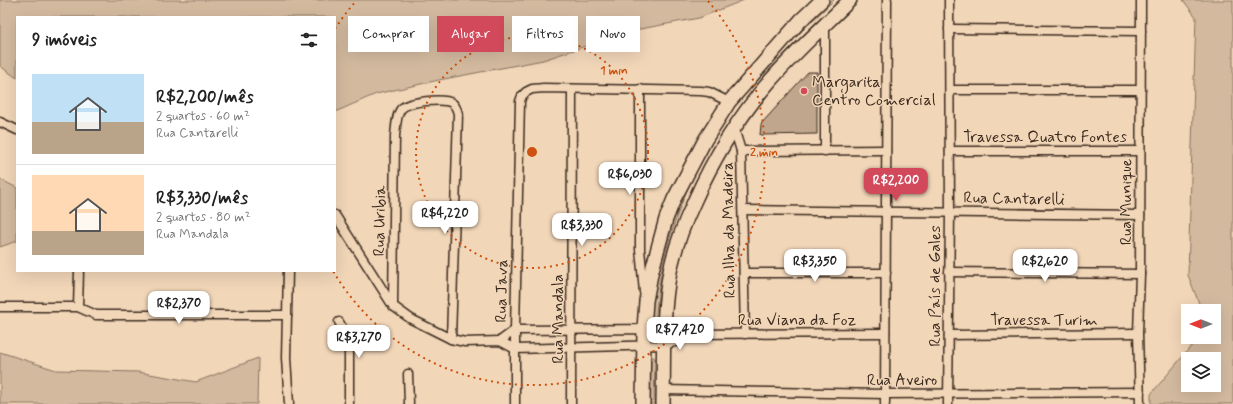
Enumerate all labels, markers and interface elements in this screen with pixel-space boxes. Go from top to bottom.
chip: Comprar [348,16,429,52]
chip: Alugar [437,16,504,52]
chip: Filtros [512,16,578,52]
chip: Novo [586,16,640,52]
text: 9 imóveis [32,29,97,51]
icon: filters [298,29,320,51]
text: 1 min [600,63,628,79]
place label: Margarita Centro Comercial [812,72,936,111]
text: R$2,200/mês [156,86,254,108]
marker: Margarita Centro Comercial [799,86,809,96]
icon: home [64,90,112,138]
text: 2 quartos · 60 m² [156,108,250,125]
text: Rua Cantarelli [156,125,238,142]
street label: Travessa Quatro Fontes [963,127,1127,148]
centre of rings [525,145,539,159]
text: 2 min [750,145,778,161]
street label: Rua Munique [1116,158,1137,245]
pin: R$6,030 [593,162,667,196]
street label: Rua Ilha da Madeira [717,162,741,298]
text: R$6,030 [608,166,652,183]
pin: R$2,200 [859,168,933,202]
text: R$2,200 [873,172,919,189]
street label: Rua Uribia [369,185,391,257]
text: R$3,330/mês [156,187,248,209]
street label: Rua Cantarelli [963,188,1065,210]
icon: home [64,191,112,239]
pin: R$4,220 [408,201,482,235]
text: R$4,220 [421,205,469,222]
text: 2 quartos · 80 m² [156,209,250,226]
pin: R$3,330 [545,213,619,247]
text: R$3,330 [561,217,603,234]
street label: Rua País de Gales [925,225,946,347]
text: Rua Mandala [156,226,229,243]
pin: R$3,350 [778,249,852,283]
pin: R$2,620 [1008,249,1082,283]
text: R$3,350 [793,253,837,270]
text: R$2,620 [1022,253,1068,270]
street label: Rua Java [491,259,513,323]
street label: Rua Mandala [548,274,569,364]
pin: R$2,370 [142,291,216,325]
text: R$2,370 [157,295,201,312]
north arrow [1181,304,1221,344]
map controls [1181,304,1221,392]
street label: Rua Viana da Foz [738,310,857,331]
street label: Travessa Turim [990,310,1098,331]
pin: R$7,420 [643,317,717,351]
text: R$7,420 [656,321,704,338]
pin: R$3,270 [322,325,396,359]
text: R$3,270 [336,329,382,346]
button: layers [1181,352,1221,392]
street label: Rua Aveiro [867,370,937,391]

